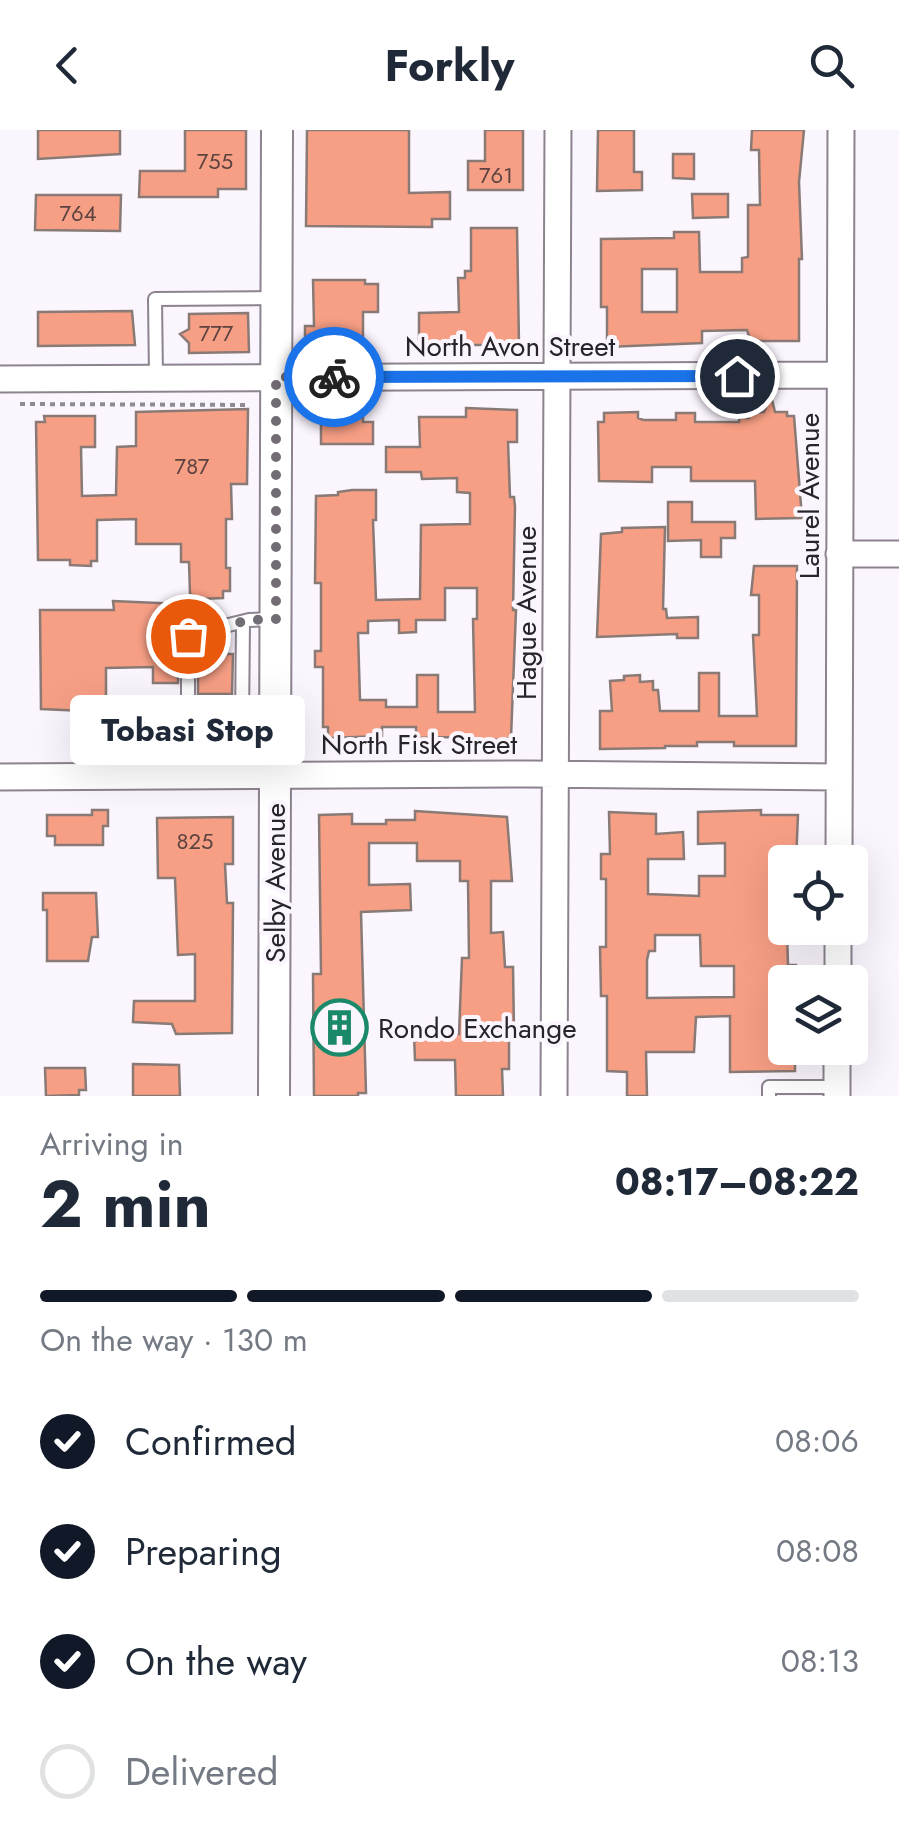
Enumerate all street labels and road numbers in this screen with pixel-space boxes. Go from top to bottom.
street label: North Avon Street [405,326,616,367]
street label: Laurel Avenue [789,413,830,579]
street label: Hague Avenue [506,526,547,700]
street label: North Fisk Street [321,724,518,765]
street label: Selby Avenue [255,803,296,963]

